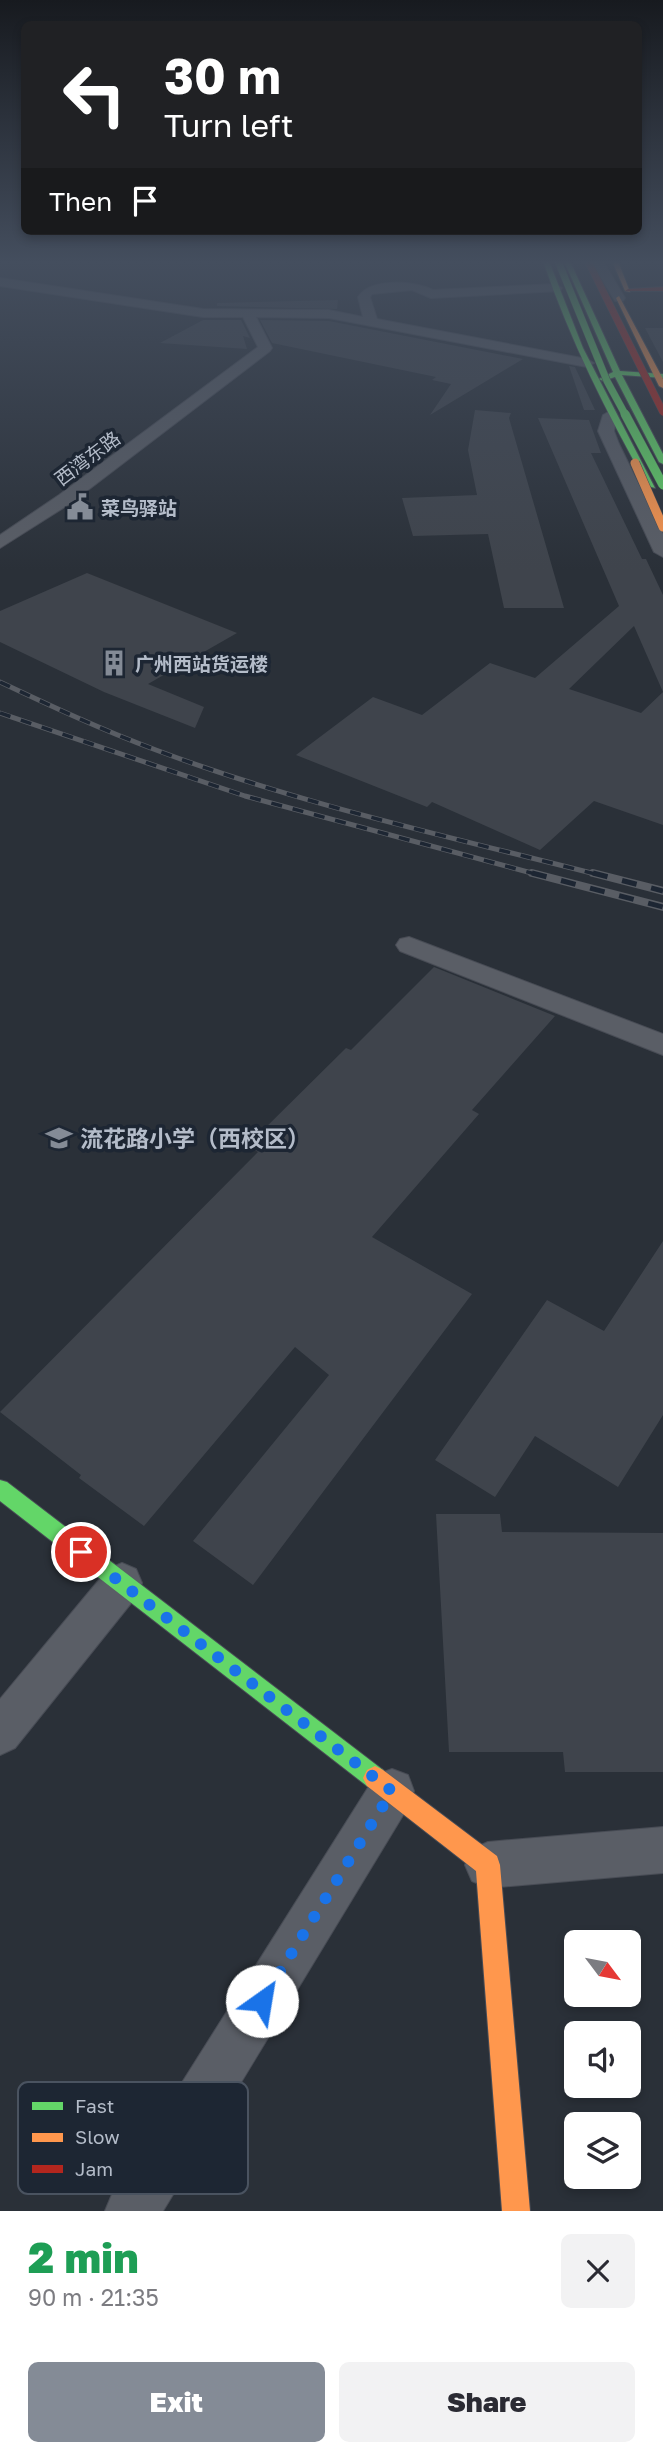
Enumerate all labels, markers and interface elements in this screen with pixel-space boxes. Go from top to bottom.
text: 30 m [164,46,281,105]
icon: left [49,49,140,140]
text: Turn left [164,106,293,144]
icon: arrive [126,182,164,220]
text: Then [49,186,112,217]
street label: 西湾东路 [50,426,124,490]
public building icon: 菜鸟驿站 [65,492,95,522]
place label: 菜鸟驿站 [101,496,177,519]
building icon: 广州西站货运楼 [99,648,129,678]
place label: 广州西站货运楼 [135,652,268,675]
school or university icon: 流花路小学（西校区） [44,1123,74,1153]
place label: 流花路小学（西校区） [80,1124,310,1152]
pin [51,1522,111,1582]
icon: arrive [62,1533,100,1571]
north arrow [564,1930,640,2007]
map controls [564,1930,641,2189]
position arrow [225,1964,299,2038]
button: sound [564,2021,641,2098]
legend [18,2082,248,2194]
text: Fast [75,2094,114,2117]
button: layers [564,2112,641,2189]
text: Slow [75,2125,120,2148]
text: Jam [75,2157,113,2180]
text: 2 min [28,2232,139,2282]
button: close [561,2234,635,2308]
text: 90 m · 21:35 [28,2283,159,2311]
button: Exit [28,2362,325,2442]
button: Share [339,2362,635,2442]

